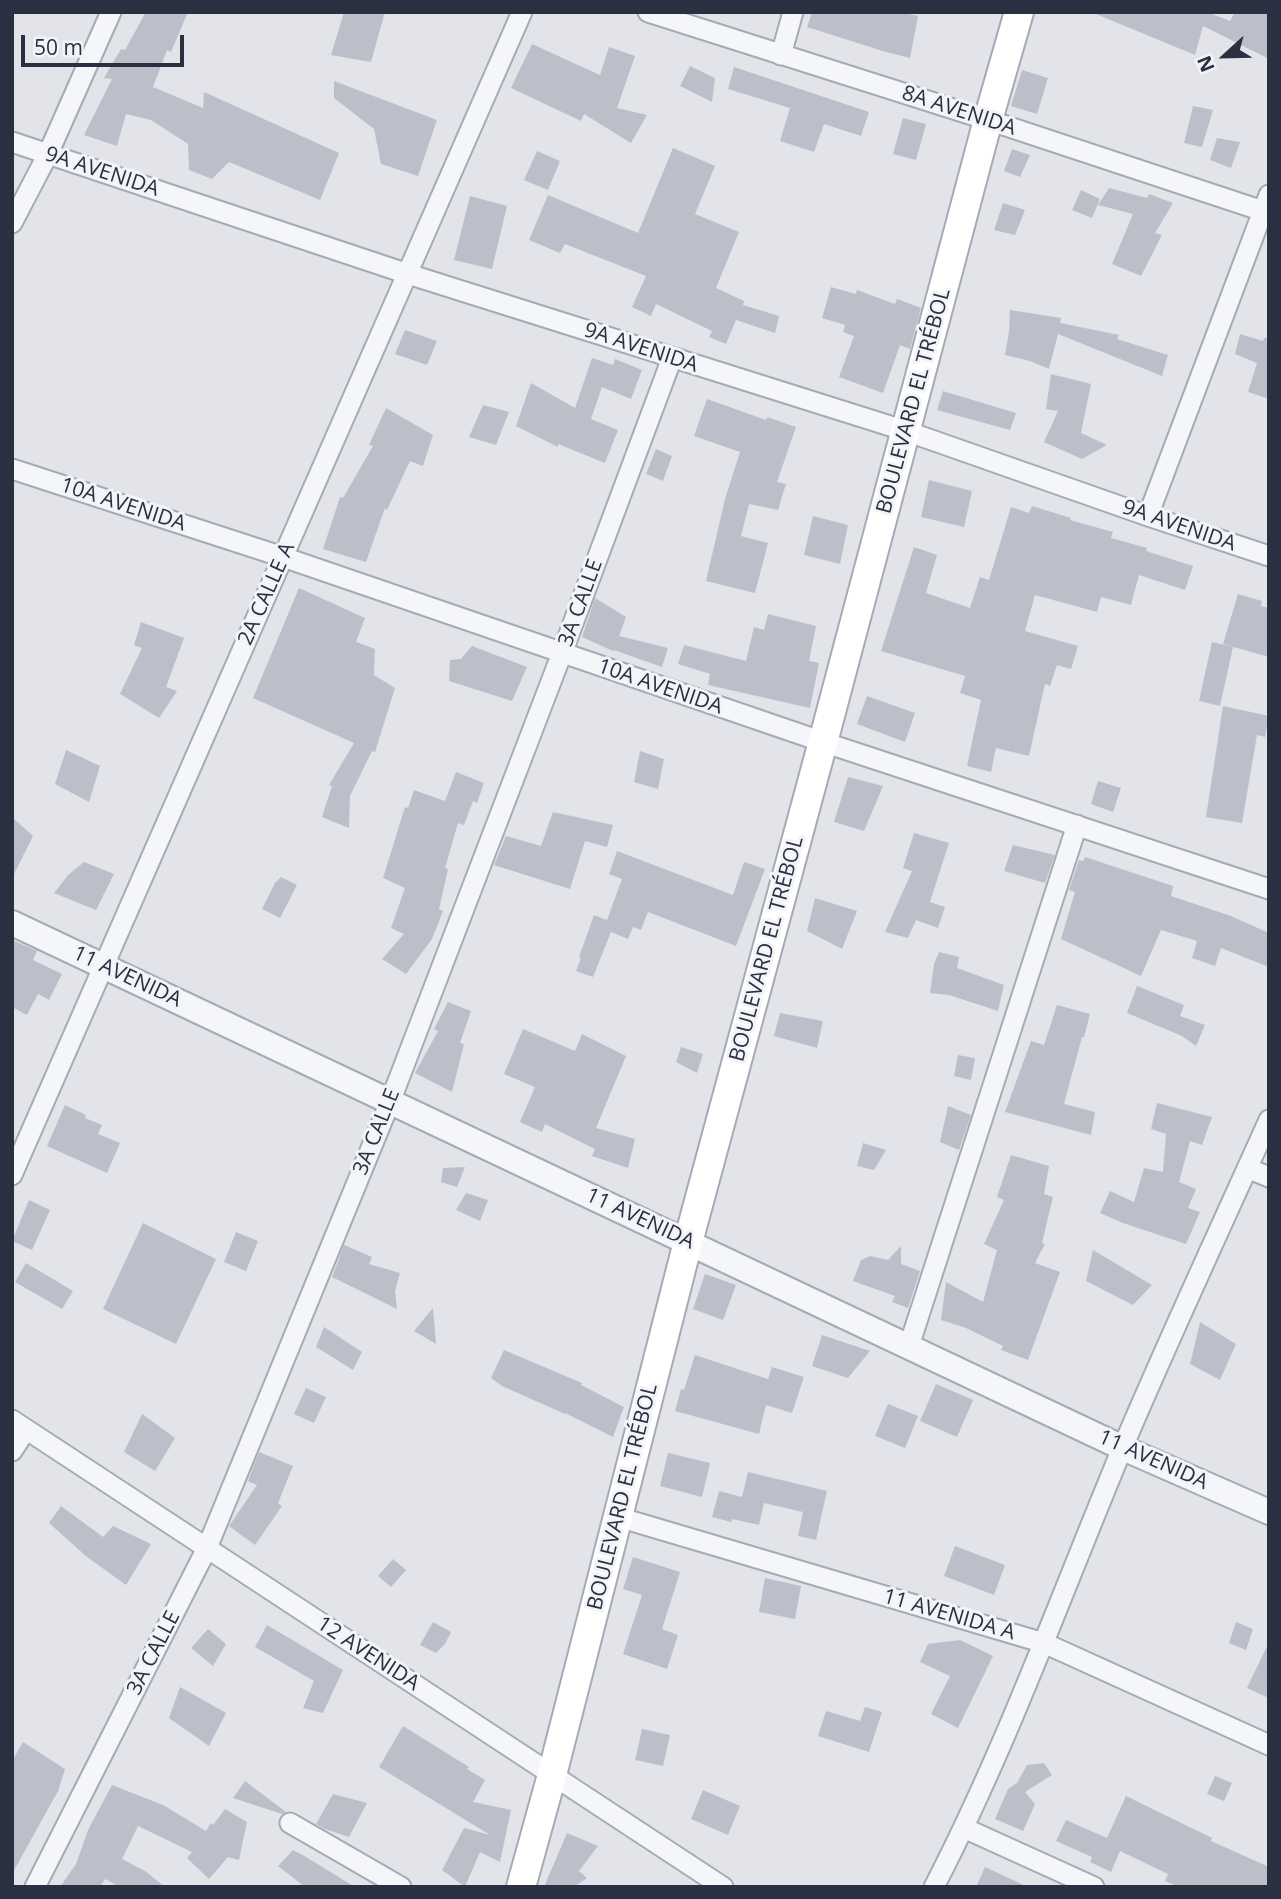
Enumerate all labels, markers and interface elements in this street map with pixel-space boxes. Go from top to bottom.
scale bar [24,21,187,65]
north arrow [1190,21,1260,91]
text: 50 m [34,33,83,61]
text: N [1191,52,1220,76]
street label: 8A AVENIDA [899,81,1019,141]
street label: 9A AVENIDA [42,142,162,202]
street label: BOULEVARD EL TRÉBOL [872,285,956,517]
street label: 9A AVENIDA [581,318,701,378]
street label: 10A AVENIDA [57,473,189,537]
street label: 9A AVENIDA [1119,495,1239,557]
street label: 2A CALLE A [233,539,301,649]
street label: 3A CALLE [554,556,608,650]
street label: 10A AVENIDA [594,654,726,720]
street label: BOULEVARD EL TRÉBOL [725,833,809,1065]
street label: 11 AVENIDA [69,941,185,1013]
street label: 3A CALLE [348,1085,406,1179]
street label: 11 AVENIDA [582,1183,698,1255]
street label: BOULEVARD EL TRÉBOL [583,1381,663,1613]
street label: 11 AVENIDA [1094,1425,1212,1495]
street label: 11 AVENIDA A [880,1584,1018,1646]
street label: 3A CALLE [122,1607,186,1699]
street label: 12 AVENIDA [312,1612,424,1696]

